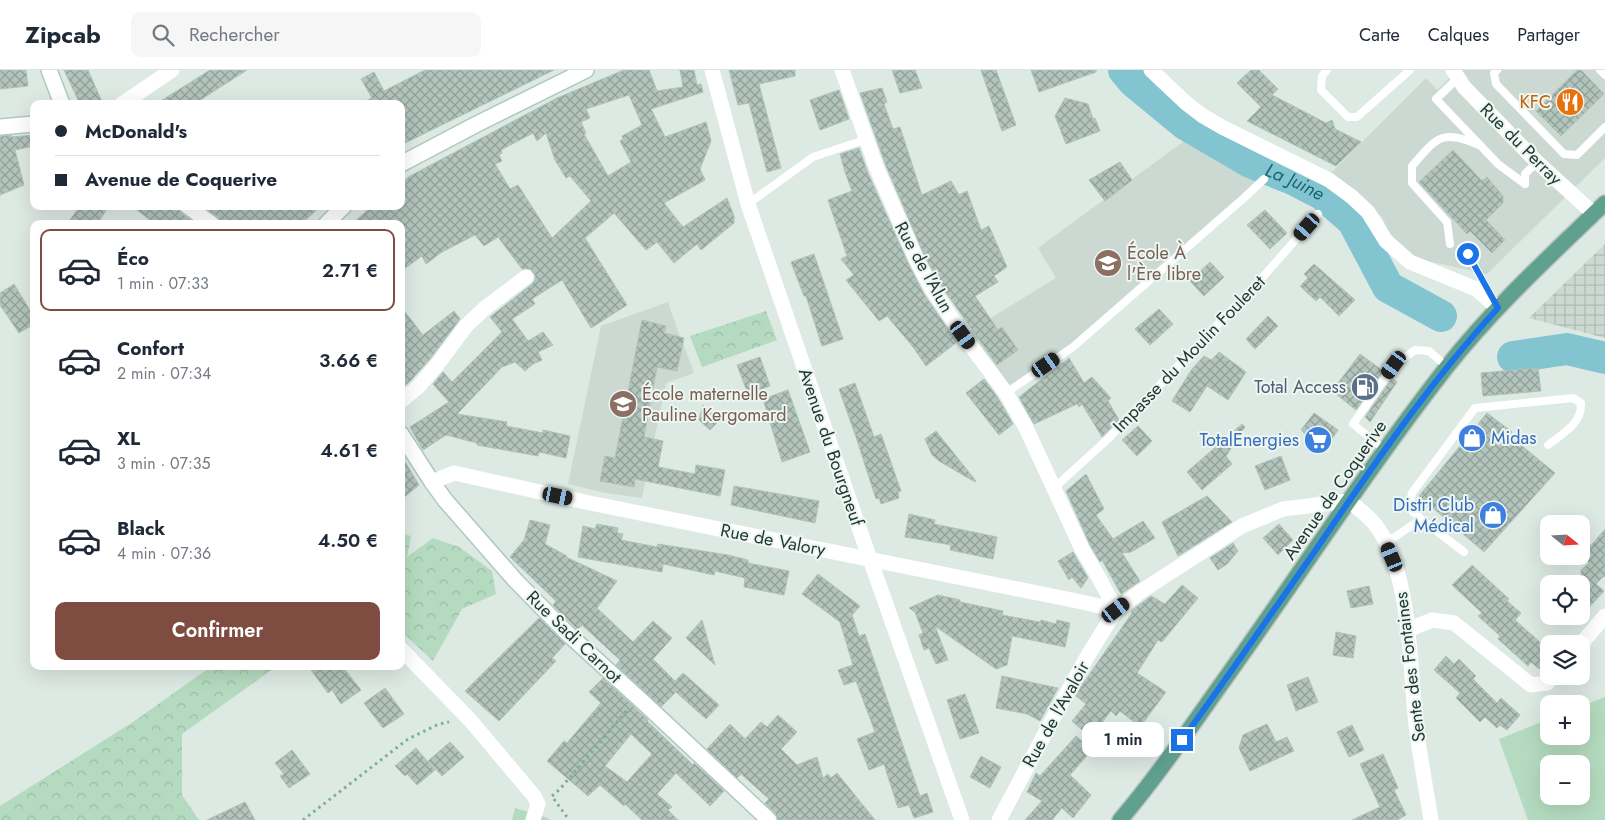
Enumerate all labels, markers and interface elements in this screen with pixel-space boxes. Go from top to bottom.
search box [131,12,481,57]
text: Zipcab [25,17,101,52]
icon: search [149,21,177,49]
text: Rechercher [189,21,280,48]
text: Carte [1359,22,1400,48]
text: Calques [1428,22,1489,48]
text: Partager [1517,22,1580,48]
restaurant icon: KFC [1555,87,1585,117]
place label: KFC [1520,89,1551,115]
street label: Rue du Perray [1474,97,1568,191]
text: McDonald's [85,118,187,145]
water label: La Juine [1261,156,1330,207]
text: Avenue de Coquerive [85,166,277,193]
car [1291,211,1322,243]
street label: Rue de l'Alun [888,217,960,317]
place label: École À l'Ère libre [1127,240,1201,287]
route start [1457,243,1479,265]
text: Éco [117,245,149,272]
icon: car [57,248,102,293]
school or university icon: École À l'Ère libre [1093,248,1123,278]
text: 2.71 € [322,257,378,284]
street label: Impasse du Moulin Fouleret [1107,269,1272,438]
text: 1 min · 07:33 [117,272,209,295]
car [948,318,977,352]
text: Confort [117,335,184,362]
icon: car [57,338,102,383]
text: 3.66 € [319,347,378,374]
car [1379,348,1408,382]
car [1029,350,1062,380]
text: 2 min · 07:34 [117,362,211,385]
street label: Avenue du Bourgneuf [792,365,870,530]
fuel station icon: Total Access [1350,372,1380,402]
place label: Total Access [1254,374,1346,400]
place label: École maternelle Pauline Kergomard [642,381,786,428]
school or university icon: École maternelle Pauline Kergomard [608,389,638,419]
street label: Avenue de Coquerive [1277,415,1393,565]
shop icon: Midas [1457,423,1487,453]
text: XL [117,425,140,452]
supermarket icon: TotalEnergies [1303,425,1333,455]
place label: Midas [1491,425,1536,451]
place label: TotalEnergies [1199,427,1299,453]
icon: car [57,428,102,473]
text: 4.61 € [320,437,378,464]
text: 3 min · 07:35 [117,452,211,475]
car [541,486,574,506]
place label: Distri Club Médical [1393,492,1474,539]
shop icon: Distri Club Médical [1478,500,1508,530]
text: Black [117,515,165,542]
north arrow [1540,515,1590,565]
map controls [1540,515,1590,805]
street label: Rue de Valory [718,517,828,563]
icon: car [57,518,102,563]
text: 4.50 € [318,527,378,554]
car [1379,540,1404,574]
text: 4 min · 07:36 [117,542,211,565]
button: locate [1540,575,1590,625]
street label: Rue Sadi Carnot [520,585,628,690]
street label: Sente des Fontaines [1388,590,1432,744]
car [1099,595,1132,625]
button: Confirmer [55,602,380,660]
button: layers [1540,635,1590,685]
street label: Rue de l'Avaloir [1016,655,1096,772]
button: + [1540,695,1590,745]
callout: 1 min [1082,722,1164,758]
text: 1 min [1104,728,1142,751]
route end [1171,729,1193,751]
button: − [1540,755,1590,805]

